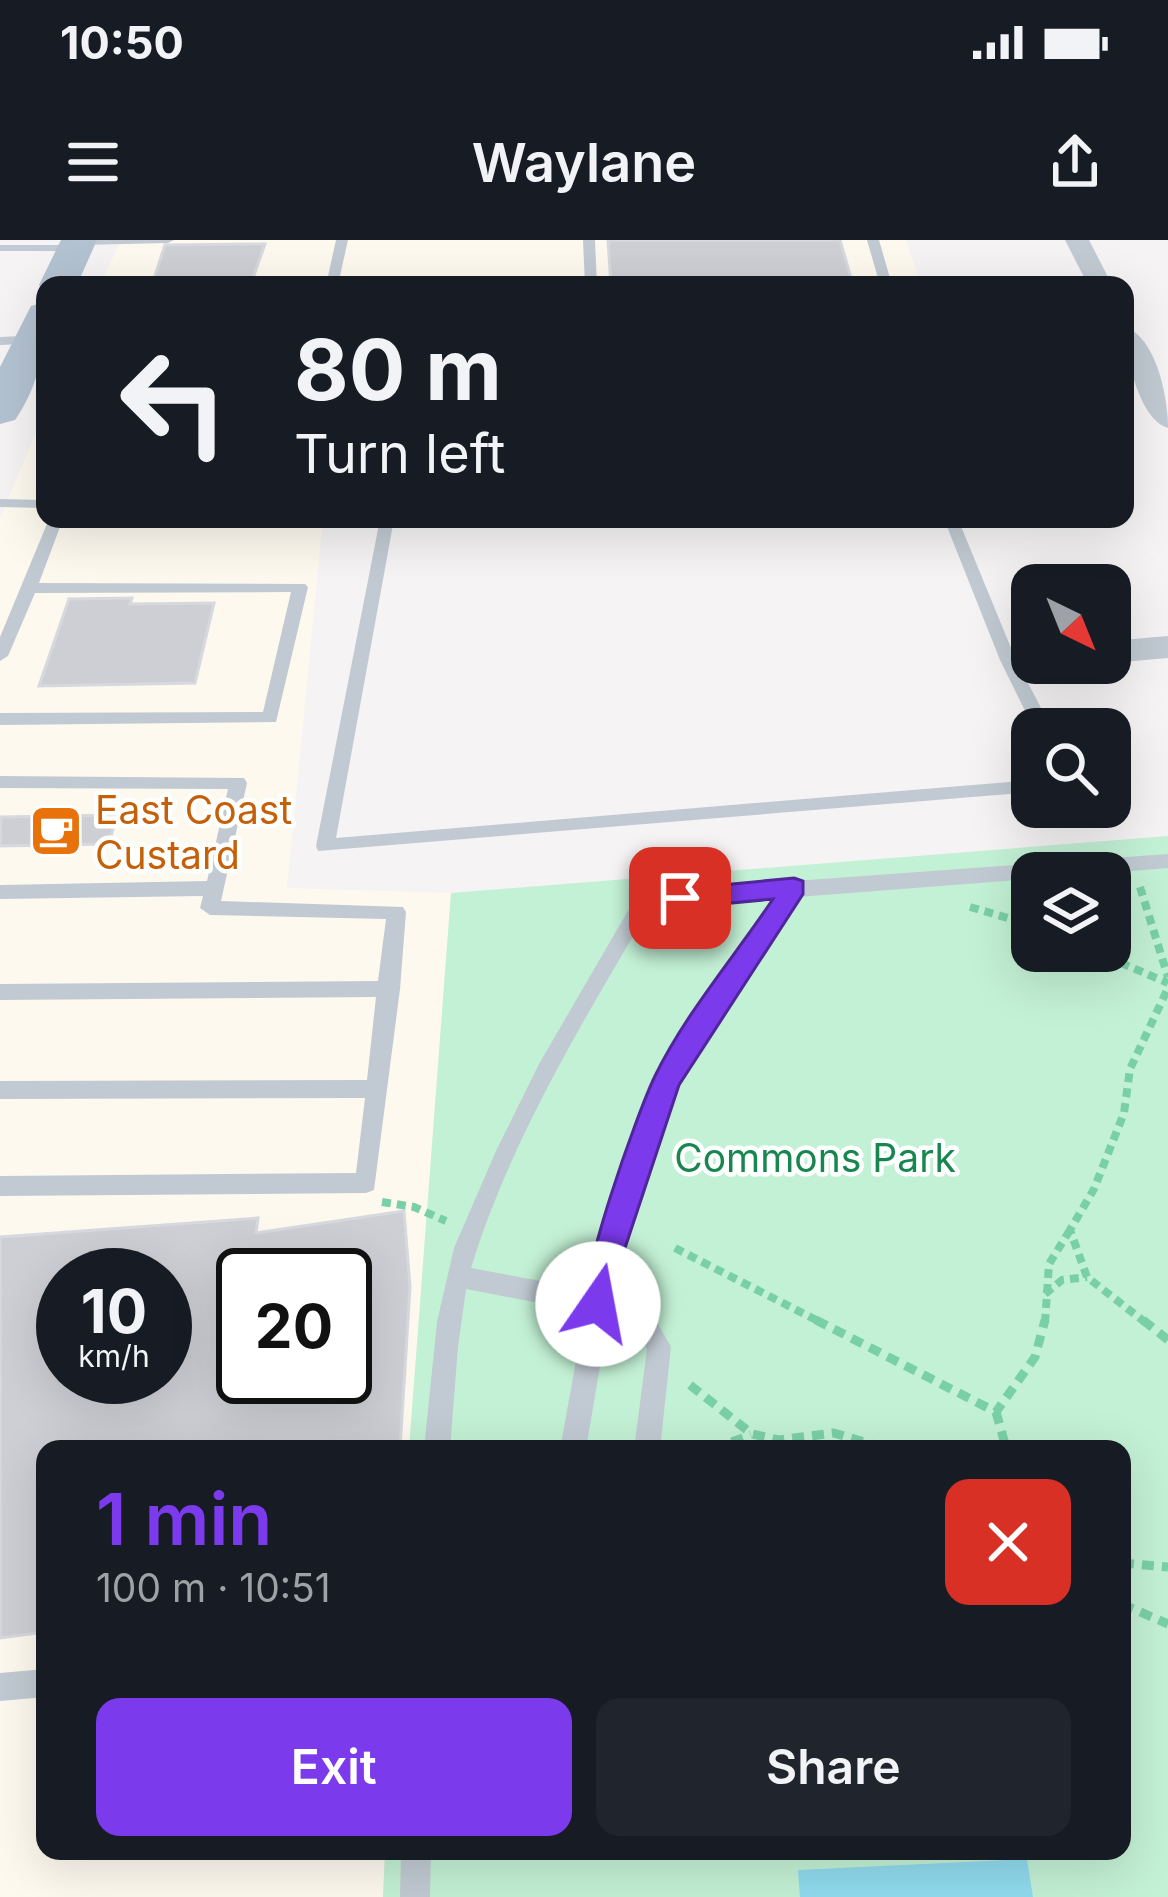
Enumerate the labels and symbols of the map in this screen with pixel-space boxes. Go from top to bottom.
north arrow [1011,564,1131,684]
place label: East Coast Custard [95,786,292,878]
cafe icon: East Coast Custard [28,803,84,859]
pin [629,847,731,949]
park label: Commons Park [674,1134,956,1181]
position arrow [535,1241,661,1367]
speed limit sign: 20 [216,1248,372,1404]

